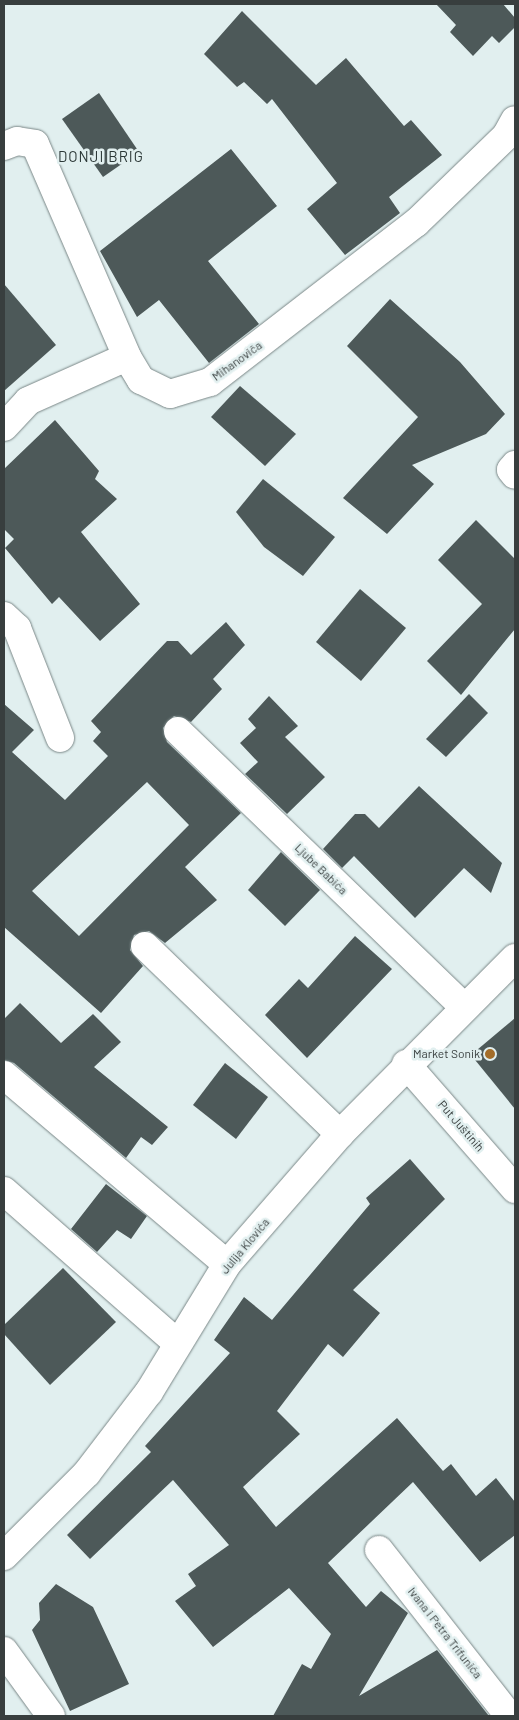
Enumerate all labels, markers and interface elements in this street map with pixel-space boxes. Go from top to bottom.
district label: DONJI BRIG [57,148,145,166]
street label: Mihanoviča [209,338,265,384]
street label: Ljube Babića [292,841,350,897]
place label: Market Sonik [413,1047,480,1061]
marker: Market Sonik [484,1048,496,1060]
street label: Put Juštinih [435,1098,487,1154]
street label: Julija Klovića [218,1215,272,1277]
street label: Ivana i Petra Trifunića [405,1584,485,1682]

